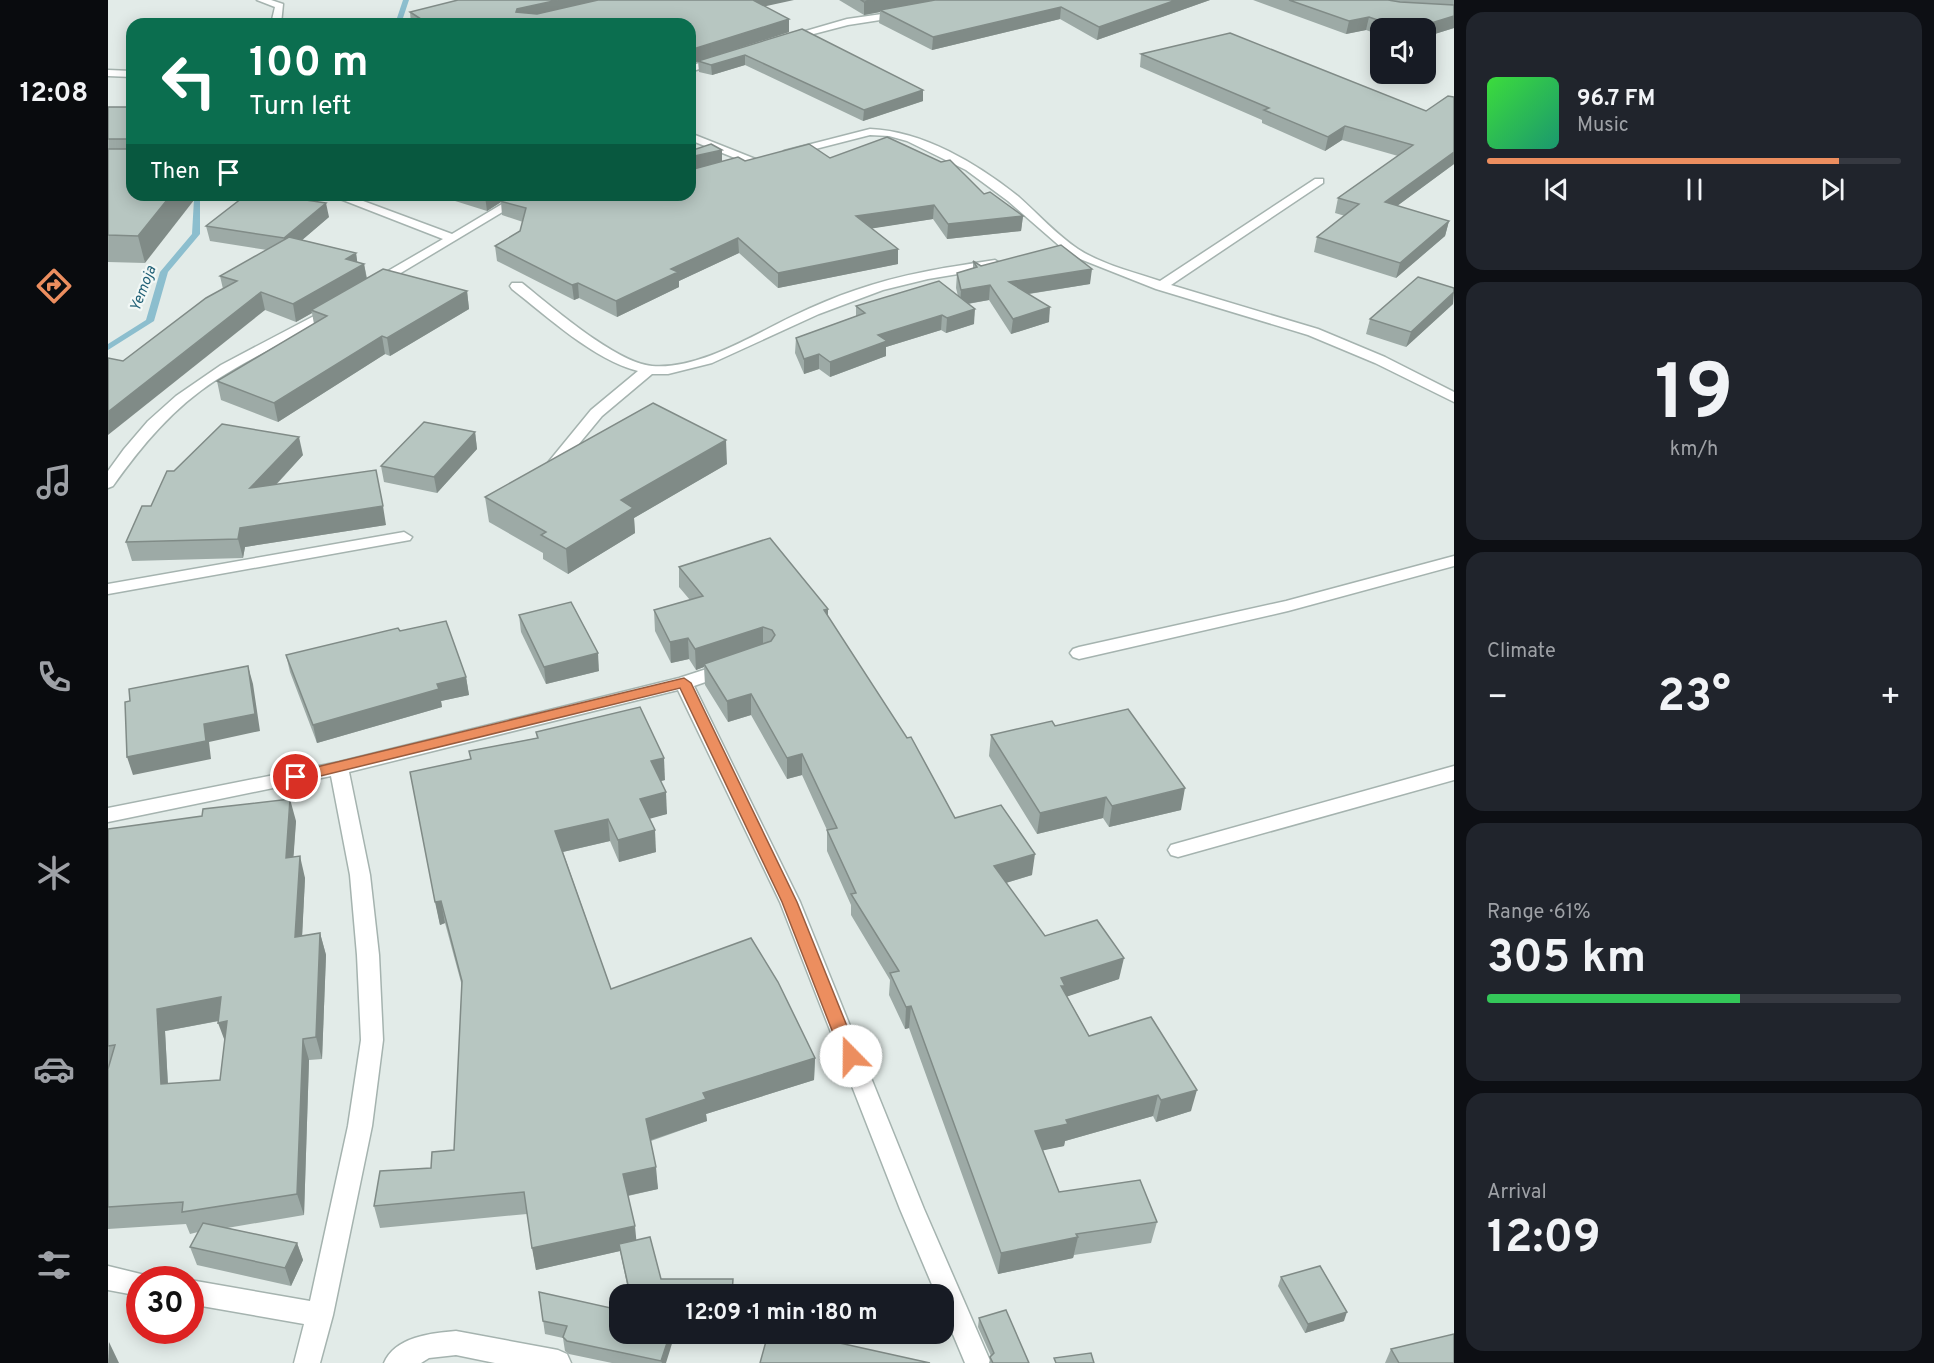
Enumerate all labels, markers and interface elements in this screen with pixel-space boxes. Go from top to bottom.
map controls [1370,18,1436,84]
button: sound [1370,18,1436,84]
text: 100 m [249,38,368,91]
icon: left [150,42,228,120]
text: 12:08 [20,77,88,111]
text: 96.7 FM [1577,86,1655,113]
text: Turn left [249,90,351,124]
text: Music [1577,113,1629,139]
icon: arrive [212,156,245,189]
text: Then [150,159,200,186]
icon: previous [1540,173,1573,206]
icon: pause [1678,173,1711,206]
icon: next [1816,173,1849,206]
water label: Yemoja [127,263,161,315]
icon: directions [33,265,75,307]
text: 19 [1654,348,1734,447]
text: km/h [1670,437,1718,463]
icon: music [33,461,75,503]
text: Climate [1487,639,1556,665]
icon: phone [33,656,75,698]
text: 23° [1657,670,1731,727]
text: − [1487,678,1508,720]
text: + [1880,678,1901,720]
pin [270,751,321,802]
icon: arrive [279,760,312,793]
icon: climate [33,852,75,894]
text: Range · 61% [1487,900,1591,926]
text: 305 km [1487,931,1646,988]
position arrow [819,1024,883,1088]
icon: car [33,1048,75,1090]
text: Arrival [1487,1180,1547,1206]
text: 12:09 [1487,1211,1601,1268]
icon: filters [33,1244,75,1286]
speed limit sign: 30 [126,1266,204,1344]
text: 12:09 · 1 min · 180 m [686,1300,877,1327]

